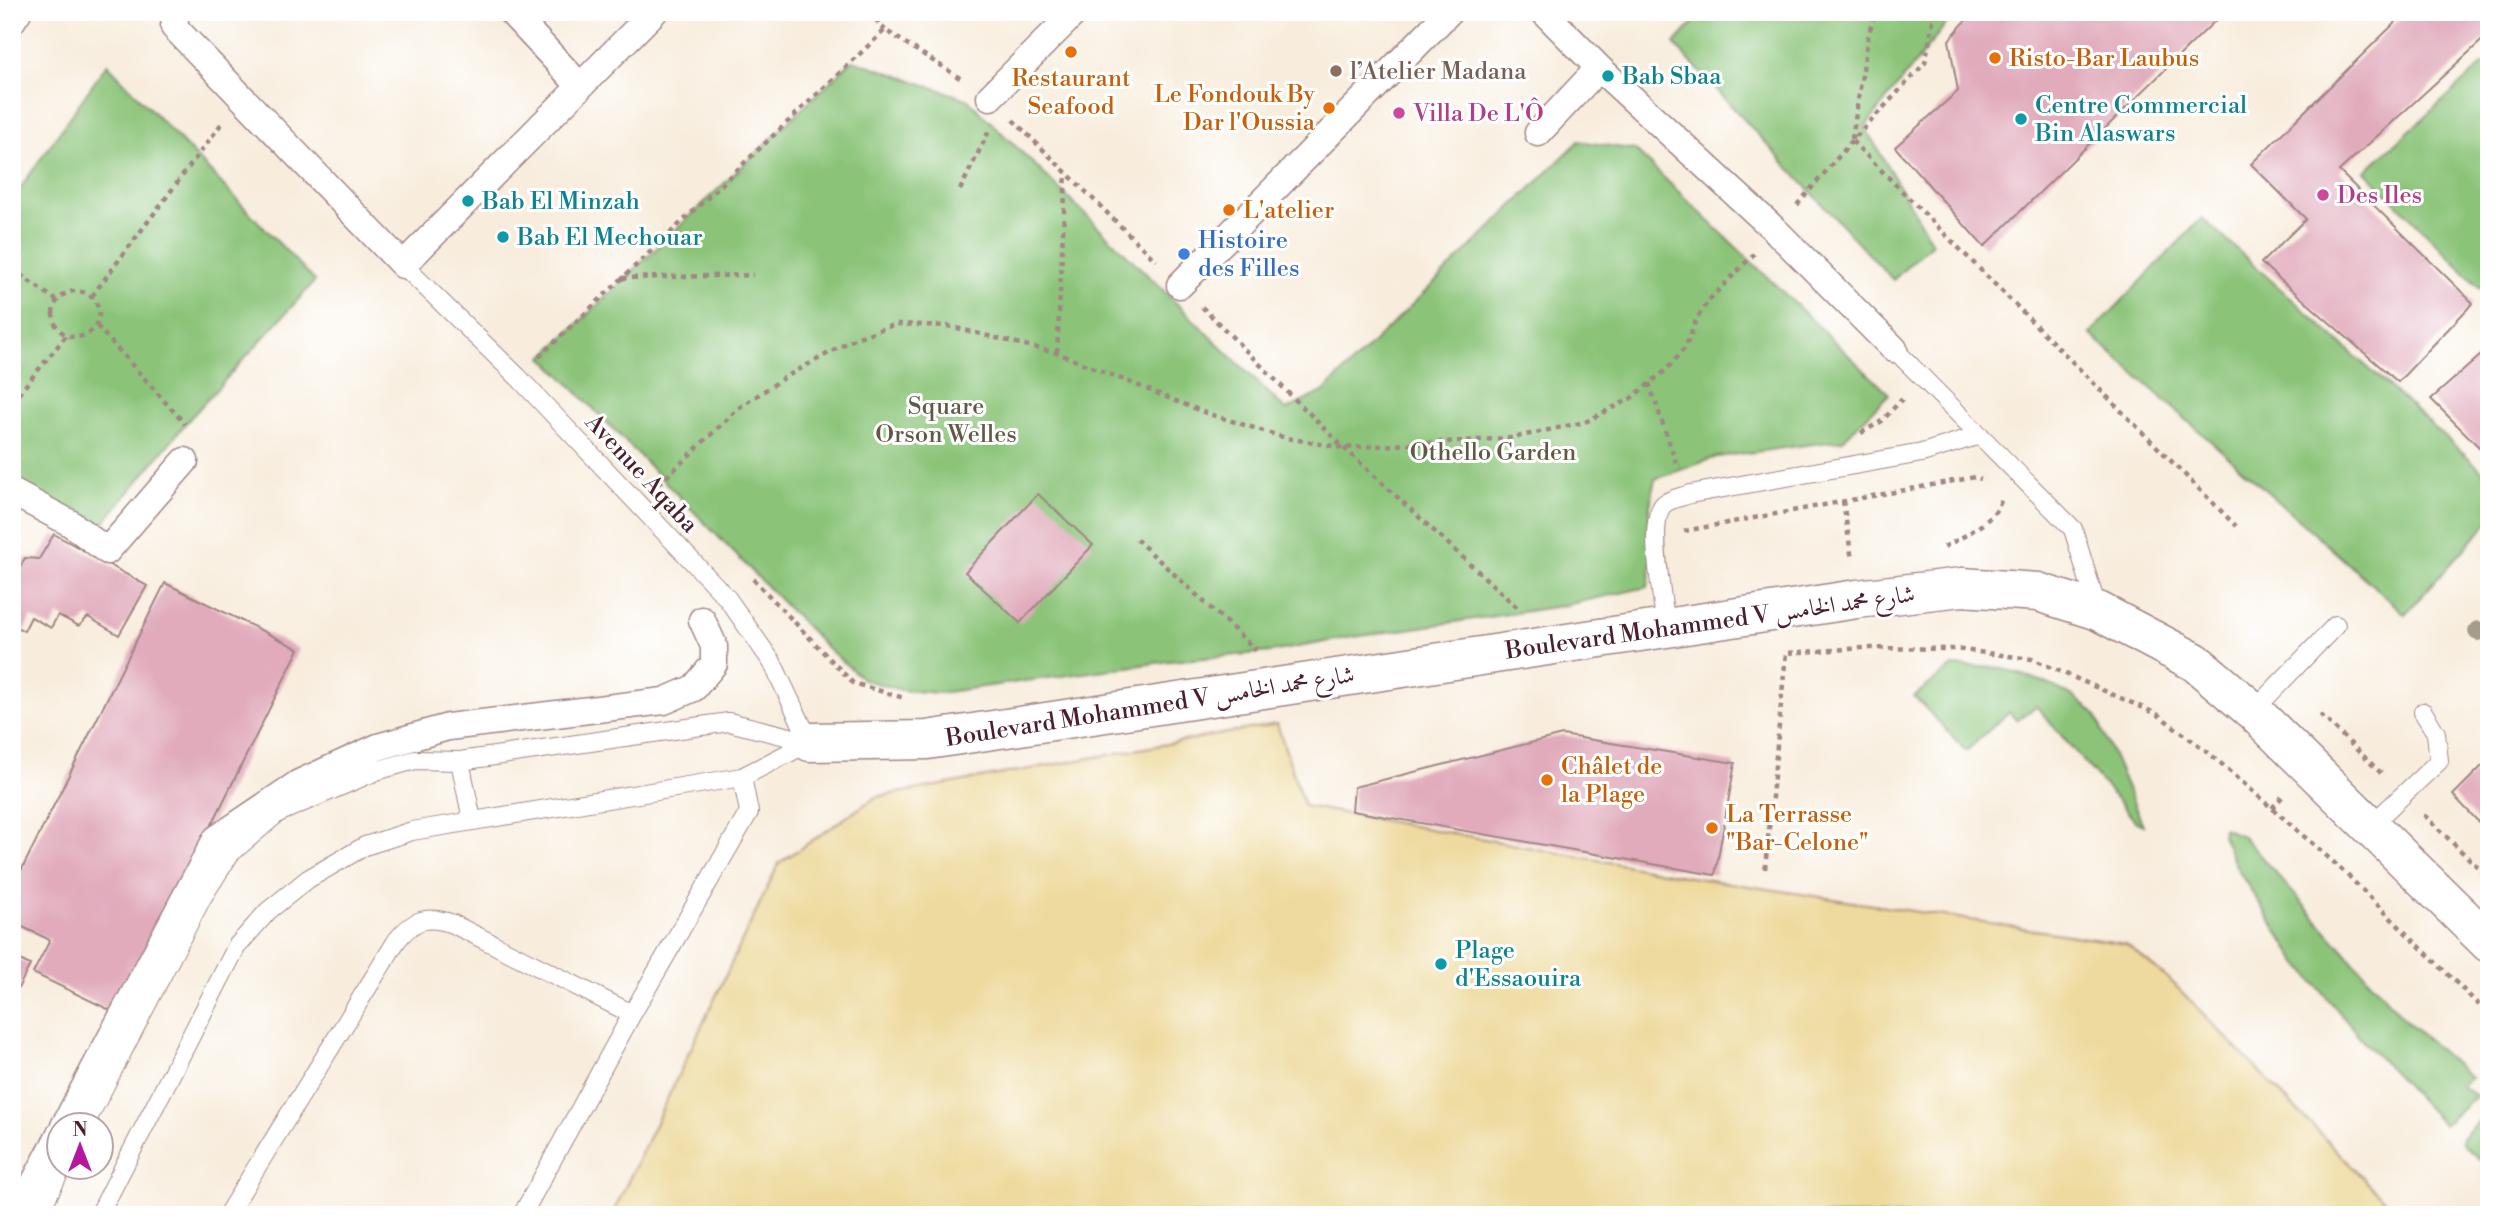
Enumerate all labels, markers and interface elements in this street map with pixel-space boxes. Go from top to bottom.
marker: Restaurant Seafood [1063,44,1079,60]
place label: Risto-Bar Laubus [2009,44,2199,74]
marker: Risto-Bar Laubus [1987,50,2003,66]
place label: l’Atelier Madana [1350,57,1527,87]
place label: Bab Sbaa [1621,62,1722,92]
marker: l’Atelier Madana [1328,63,1344,79]
place label: Restaurant Seafood [1011,64,1131,122]
marker: Bab Sbaa [1600,68,1616,84]
place label: Le Fondouk By Dar l'Oussia [1154,80,1316,138]
place label: Centre Commercial Bin Alaswars [2034,91,2247,149]
place label: Villa De L'Ô [1412,97,1544,129]
marker: Le Fondouk By Dar l'Oussia [1321,100,1337,116]
marker: Villa De L'Ô [1391,105,1407,121]
marker: Centre Commercial Bin Alaswars [2013,111,2029,127]
place label: Des Iles [2337,181,2422,211]
place label: Bab El Minzah [481,187,640,217]
marker: Des Iles [2315,187,2331,203]
marker: Bab El Minzah [460,193,476,209]
place label: L'atelier [1243,196,1334,226]
marker: L'atelier [1221,202,1237,218]
place label: Bab El Mechouar [516,223,703,253]
place label: Histoire des Filles [1198,226,1299,284]
marker: Bab El Mechouar [495,229,511,245]
marker: Histoire des Filles [1176,246,1192,262]
park label: Square Orson Welles [875,392,1017,450]
street label: Avenue Aqaba [578,407,705,540]
park label: Othello Garden [1410,438,1576,468]
street label: Boulevard Mohammed V شارع محمد الخامس [1502,579,1917,671]
street label: Boulevard Mohammed V شارع محمد الخامس [943,660,1357,758]
place label: Châlet de la Plage [1561,752,1662,810]
marker: Châlet de la Plage [1539,772,1555,788]
place label: La Terrasse "Bar-Celone" [1726,800,1869,858]
marker: La Terrasse "Bar-Celone" [1704,820,1720,836]
place label: Plage d'Essaouira [1455,936,1582,994]
marker: Plage d'Essaouira [1433,956,1449,972]
north arrow [46,1112,116,1182]
text: N [72,1118,88,1142]

